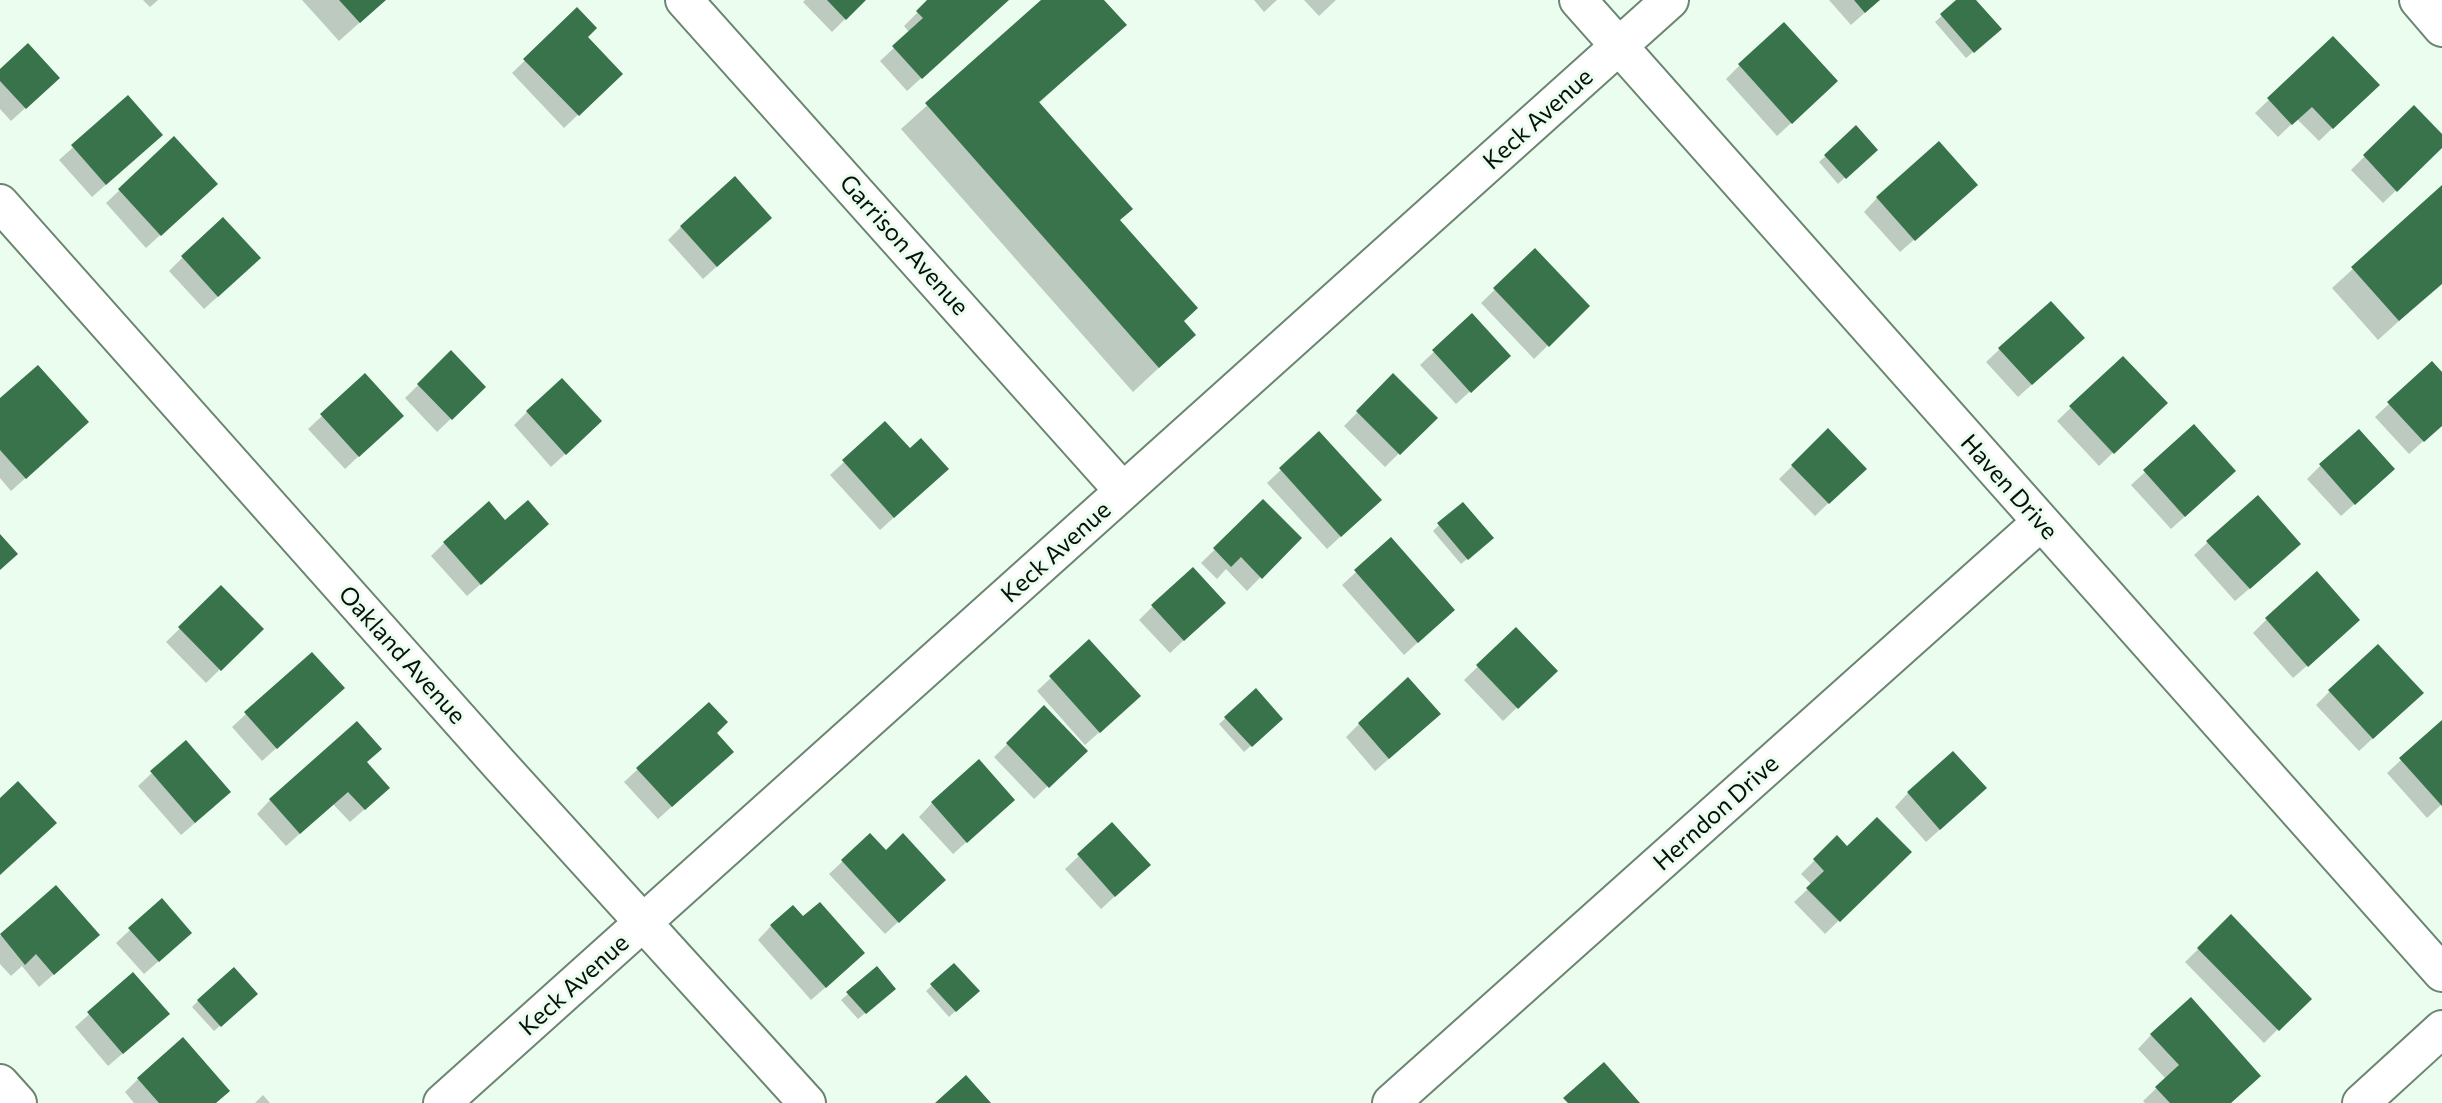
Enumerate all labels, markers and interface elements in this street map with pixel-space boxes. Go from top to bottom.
street label: Keck Avenue [1477,62,1599,176]
street label: Garrison Avenue [833,169,975,321]
street label: Haven Drive [1954,429,2064,545]
street label: Keck Avenue [995,495,1117,609]
street label: Oakland Avenue [332,580,472,730]
street label: Herndon Drive [1647,749,1785,877]
street label: Keck Avenue [513,928,635,1042]

